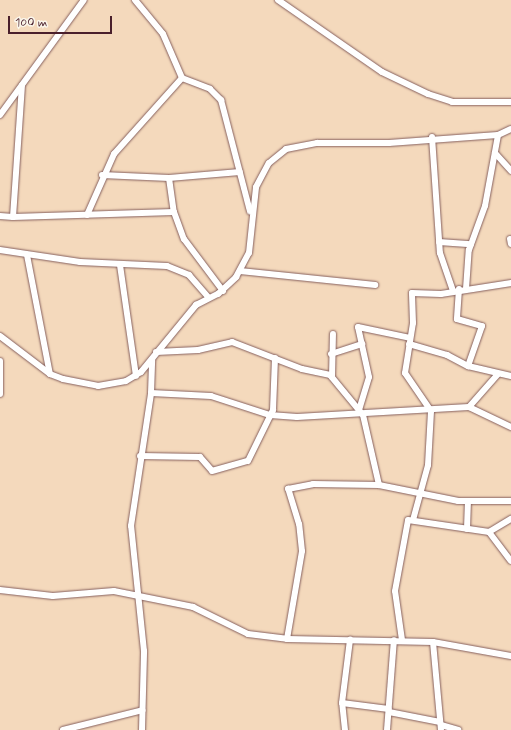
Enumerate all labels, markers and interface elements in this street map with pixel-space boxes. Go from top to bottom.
scale bar [10,8,114,34]
text: 100 m [15,15,47,31]

